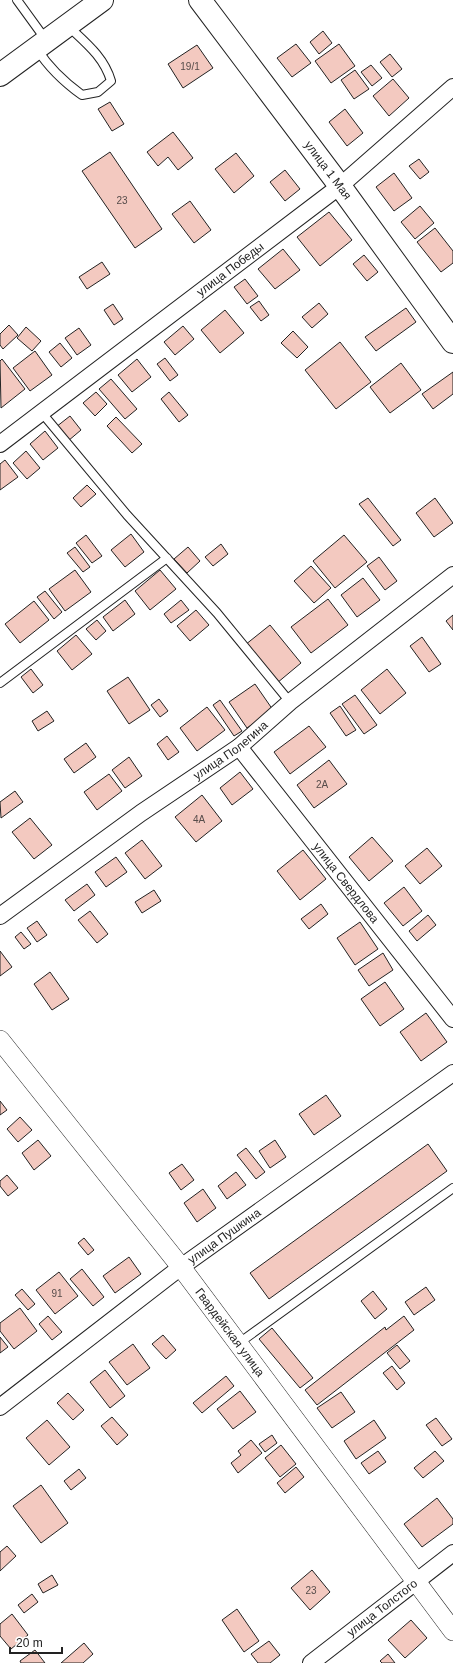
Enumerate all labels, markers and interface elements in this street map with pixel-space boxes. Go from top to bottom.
house number: 19/1 [180,61,200,72]
street label: улица 1 Мая [302,138,355,202]
house number: 23 [116,195,128,206]
street label: улица Победы [194,239,267,299]
street label: улица Полегина [191,718,271,783]
house number: 2А [316,779,328,790]
house number: 4А [193,814,205,825]
street label: улица Свердлова [310,840,382,926]
street label: улица Пушкина [185,1205,264,1267]
street label: Гвардейская улица [192,1286,268,1380]
house number: 91 [51,1288,63,1299]
street label: улица Толстого [344,1576,420,1639]
house number: 23 [305,1585,317,1596]
scale bar [10,1629,62,1655]
text: 20 m [16,1636,43,1650]

